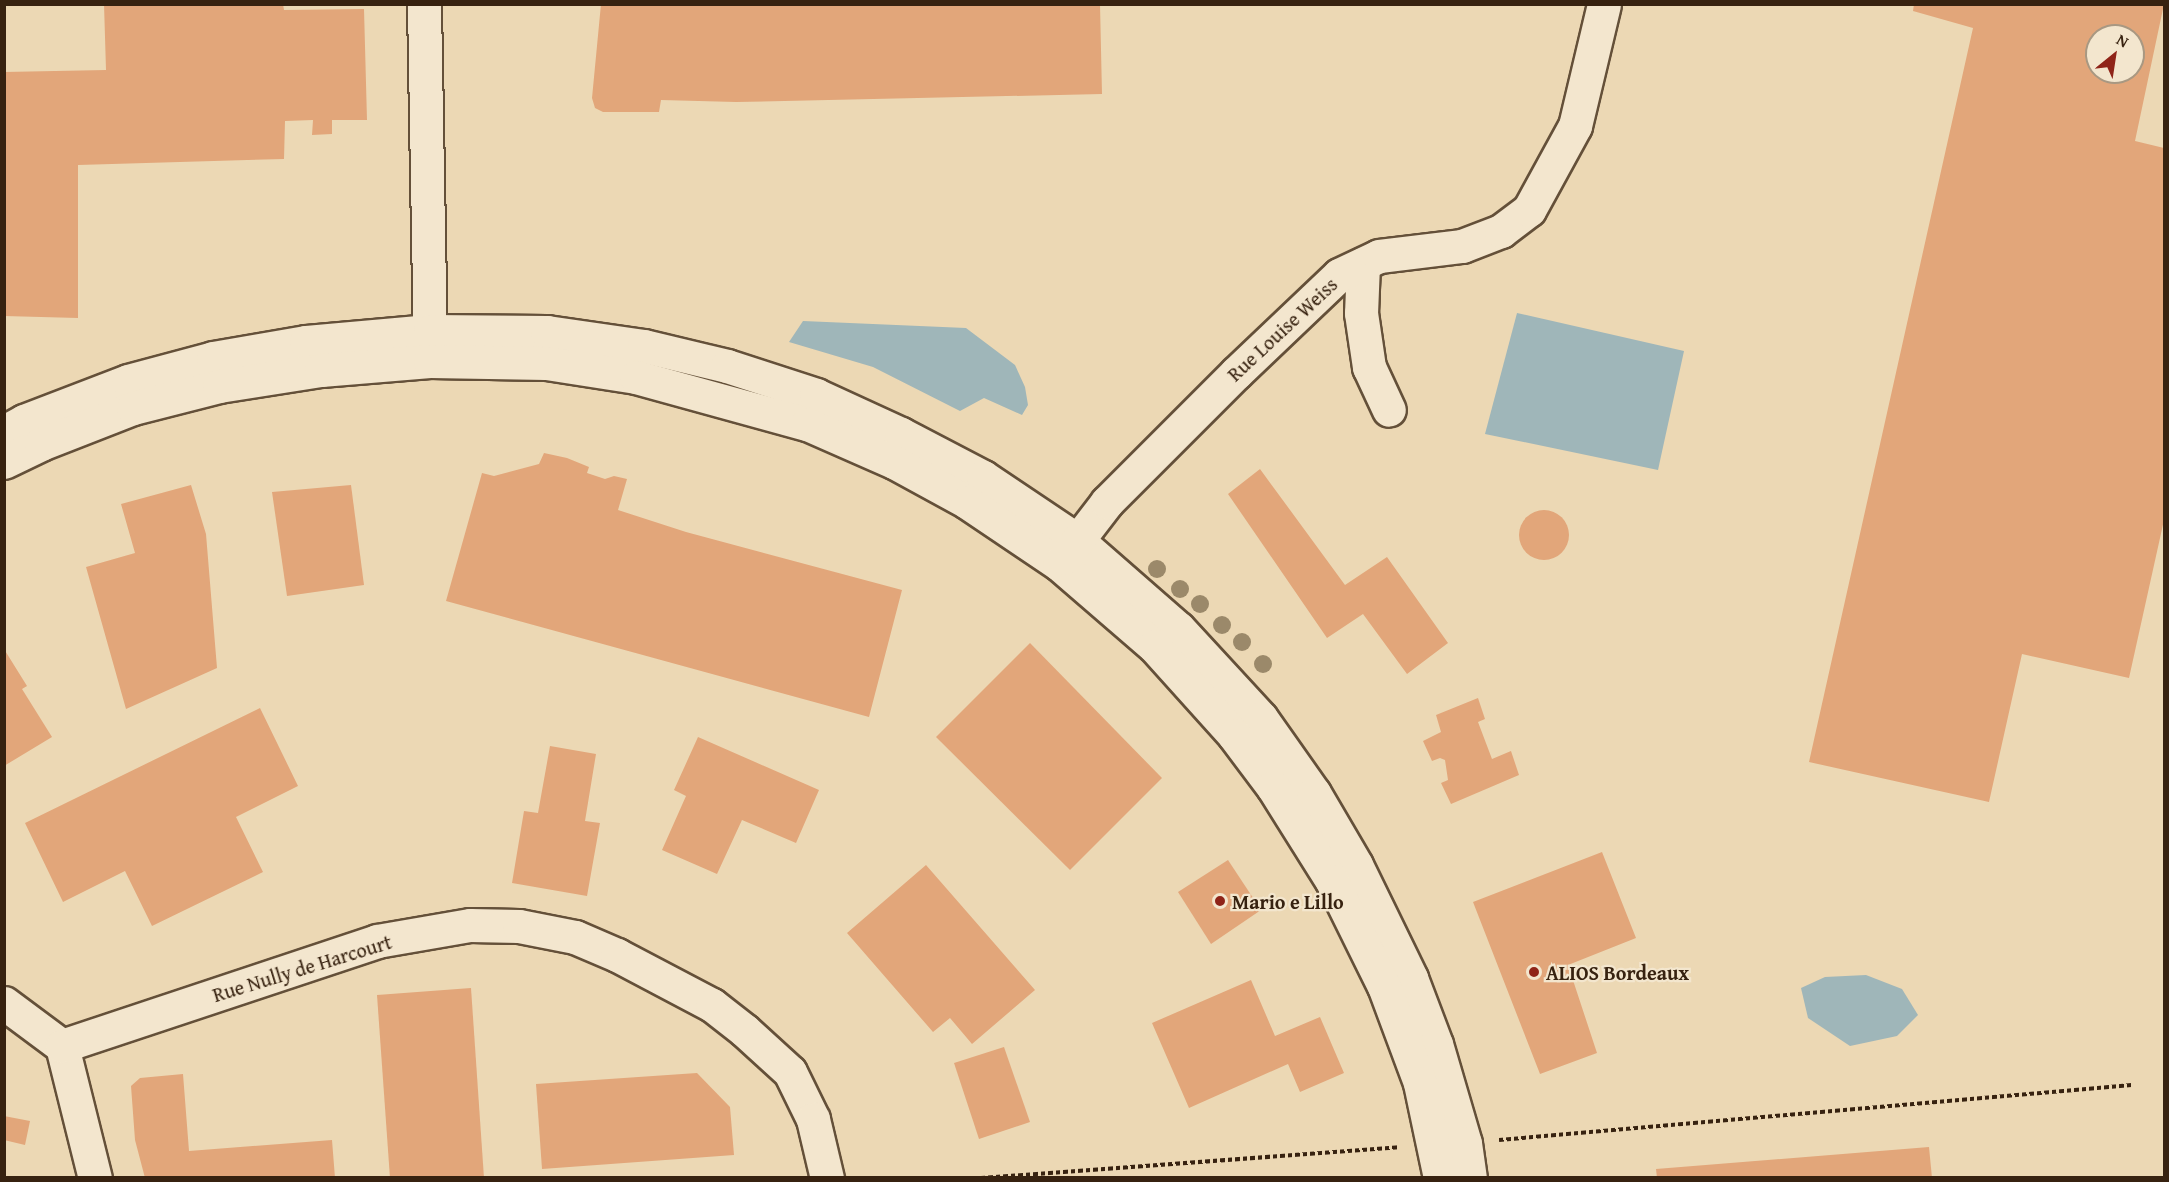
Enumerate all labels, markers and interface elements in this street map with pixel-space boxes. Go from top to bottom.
north arrow [2085,24,2145,84]
text: N [2112,27,2134,53]
street label: Rue Louise Weiss [1222,272,1342,386]
place label: Mario e Lillo [1232,889,1344,913]
marker: Mario e Lillo [1213,894,1227,908]
street label: Rue Nully de Harcourt [210,929,394,1007]
place label: ALIOS Bordeaux [1546,960,1689,984]
marker: ALIOS Bordeaux [1527,965,1541,979]

